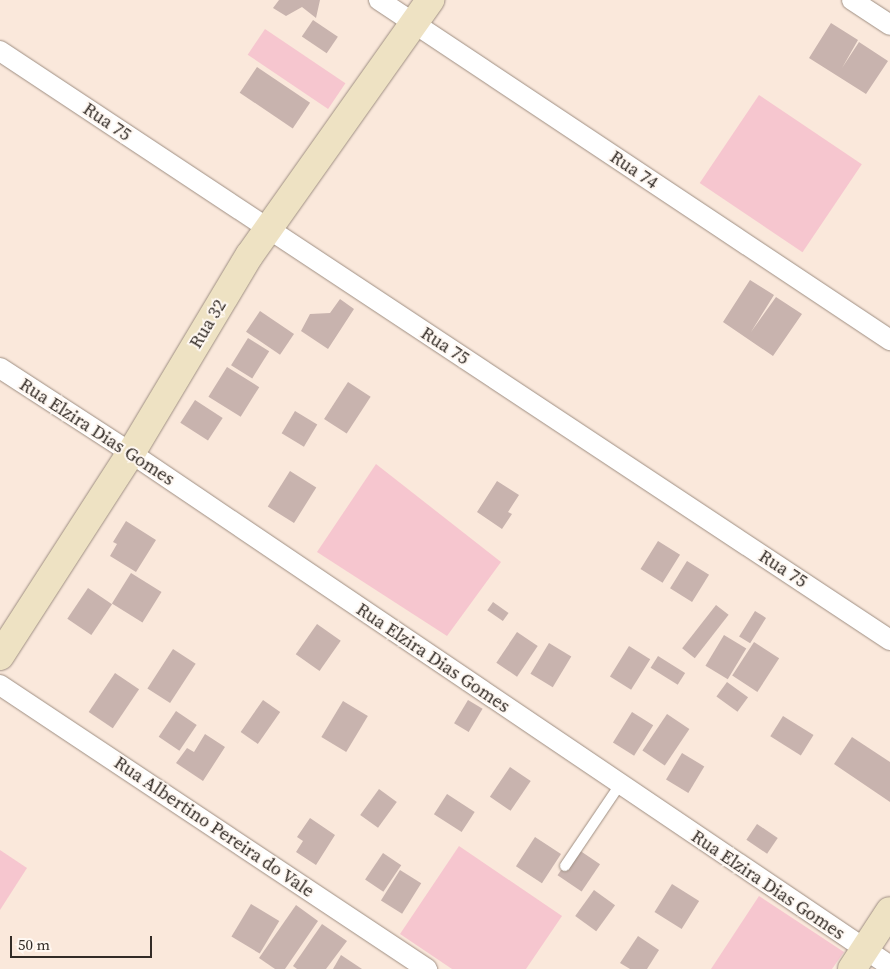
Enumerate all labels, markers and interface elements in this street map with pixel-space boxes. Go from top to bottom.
street label: Rua 75 [79,98,135,146]
street label: Rua 74 [606,146,662,194]
street label: Rua 32 [185,296,231,352]
street label: Rua 75 [417,322,473,370]
street label: Rua Elzira Dias Gomes [15,374,179,490]
street label: Rua 75 [755,545,811,593]
street label: Rua Elzira Dias Gomes [352,599,514,717]
street label: Rua Albertino Pereira do Vale [110,752,318,902]
street label: Rua Elzira Dias Gomes [687,826,849,944]
scale bar [12,926,155,958]
text: 50 m [18,934,50,955]

